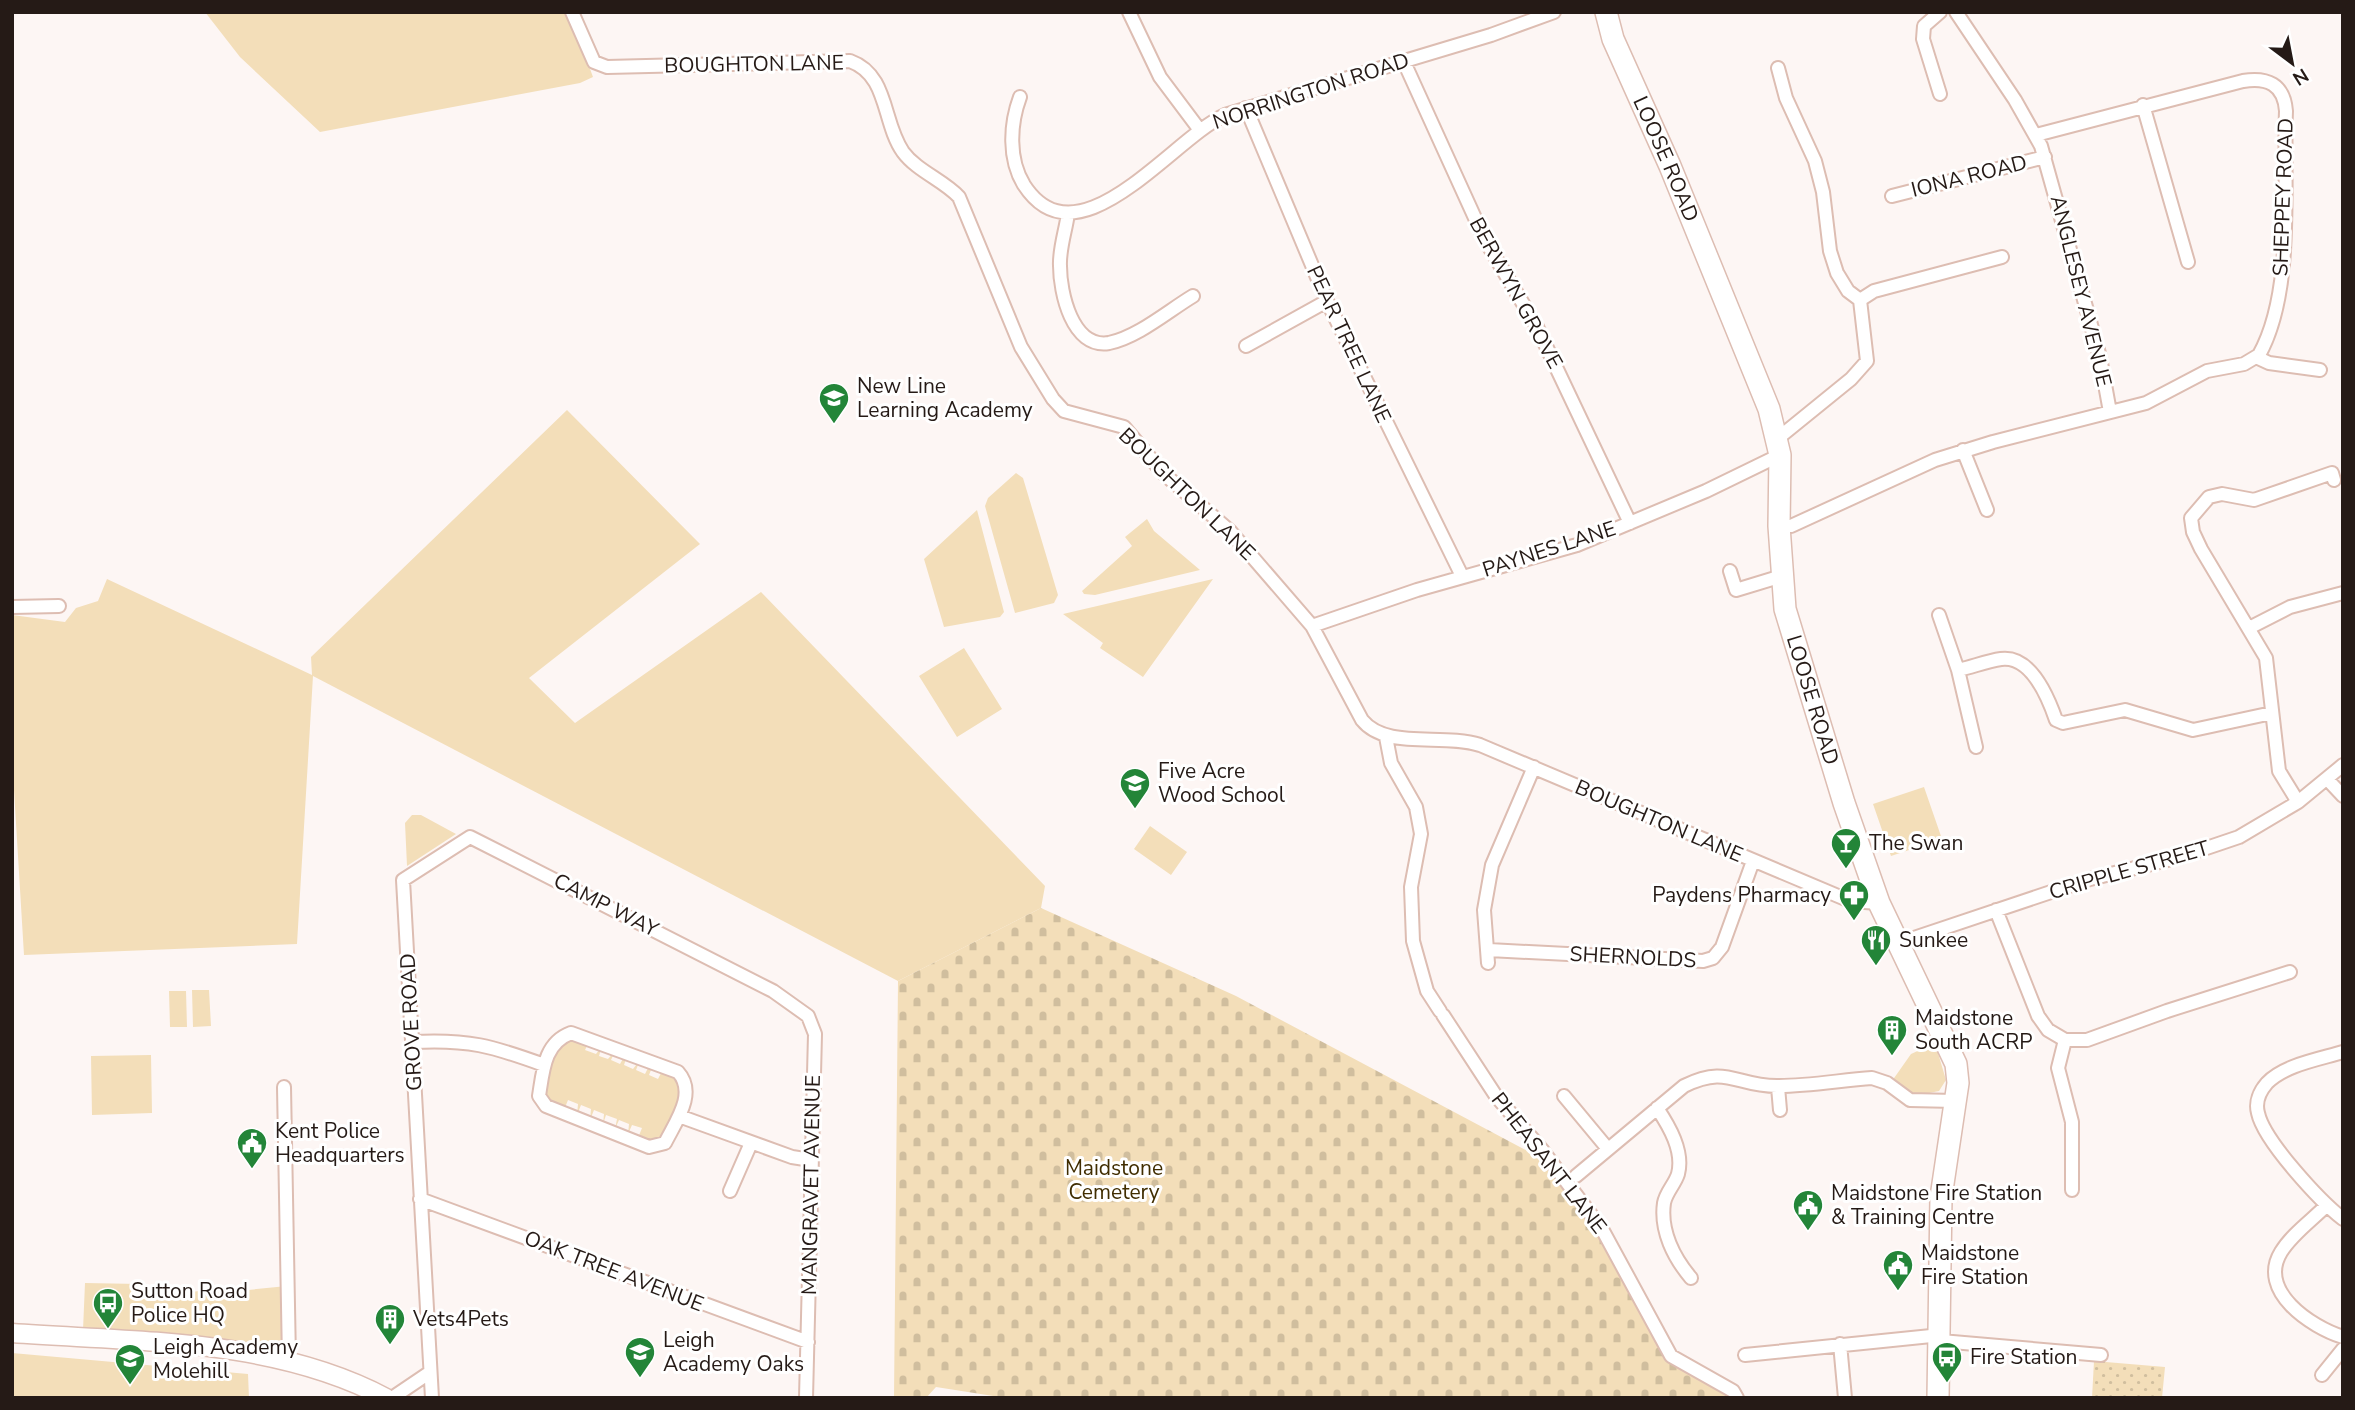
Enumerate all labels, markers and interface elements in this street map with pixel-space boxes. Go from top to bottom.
north arrow [2257,28,2327,98]
street label: NORRINGTON ROAD [1209,46,1413,136]
street label: BOUGHTON LANE [664,48,844,80]
text: N [2288,62,2313,91]
street label: LOOSE ROAD [1626,92,1705,226]
street label: SHEPPEY ROAD [2266,117,2300,277]
street label: IONA ROAD [1908,148,2030,204]
street label: ANGLESEY AVENUE [2044,192,2118,390]
street label: BERWYN GROVE [1463,212,1569,374]
street label: PEAR TREE LANE [1300,261,1398,427]
place label: New Line Learning Academy [857,372,1033,424]
school or university icon: New Line Learning Academy [817,381,851,425]
street label: BOUGHTON LANE [1113,422,1261,566]
street label: PAYNES LANE [1479,514,1619,584]
street label: LOOSE ROAD [1780,632,1846,768]
place label: Five Acre Wood School [1158,757,1286,809]
school or university icon: Five Acre Wood School [1118,766,1152,810]
street label: BOUGHTON LANE [1571,773,1747,869]
bar icon: The Swan [1829,826,1863,870]
place label: The Swan [1869,829,1963,857]
street label: CRIPPLE STREET [2046,834,2213,906]
street label: CAMP WAY [549,867,664,944]
pharmacy icon: Paydens Pharmacy [1837,878,1871,922]
place label: Paydens Pharmacy [1652,881,1831,909]
restaurant icon: Sunkee [1859,923,1893,967]
place label: Sunkee [1899,926,1968,954]
street label: SHERNOLDS [1569,940,1697,974]
street label: GROVE ROAD [393,952,429,1092]
place label: Maidstone South ACRP [1915,1004,2033,1056]
building icon: Maidstone South ACRP [1875,1013,1909,1057]
street label: MANGRAVET AVENUE [795,1075,827,1295]
street label: PHEASANT LANE [1485,1087,1613,1239]
place label: Kent Police Headquarters [275,1117,405,1169]
public building icon: Kent Police Headquarters [235,1126,269,1170]
park label: Maidstone Cemetery [1065,1154,1163,1206]
place label: Maidstone Fire Station & Training Centre [1831,1179,2042,1231]
public building icon: Maidstone Fire Station & Training Centre [1791,1188,1825,1232]
street label: OAK TREE AVENUE [520,1224,708,1318]
place label: Maidstone Fire Station [1921,1239,2029,1291]
public building icon: Maidstone Fire Station [1881,1248,1915,1292]
place label: Sutton Road Police HQ [131,1277,248,1329]
bus stop icon: Sutton Road Police HQ [91,1286,125,1330]
building icon: Vets4Pets [373,1302,407,1346]
place label: Vets4Pets [412,1305,509,1333]
place label: Leigh Academy Oaks [663,1326,804,1378]
place label: Leigh Academy Molehill [153,1333,298,1385]
school or university icon: Leigh Academy Oaks [623,1335,657,1379]
bus stop icon: Fire Station [1930,1340,1964,1384]
school or university icon: Leigh Academy Molehill [113,1342,147,1386]
place label: Fire Station [1970,1343,2078,1371]

